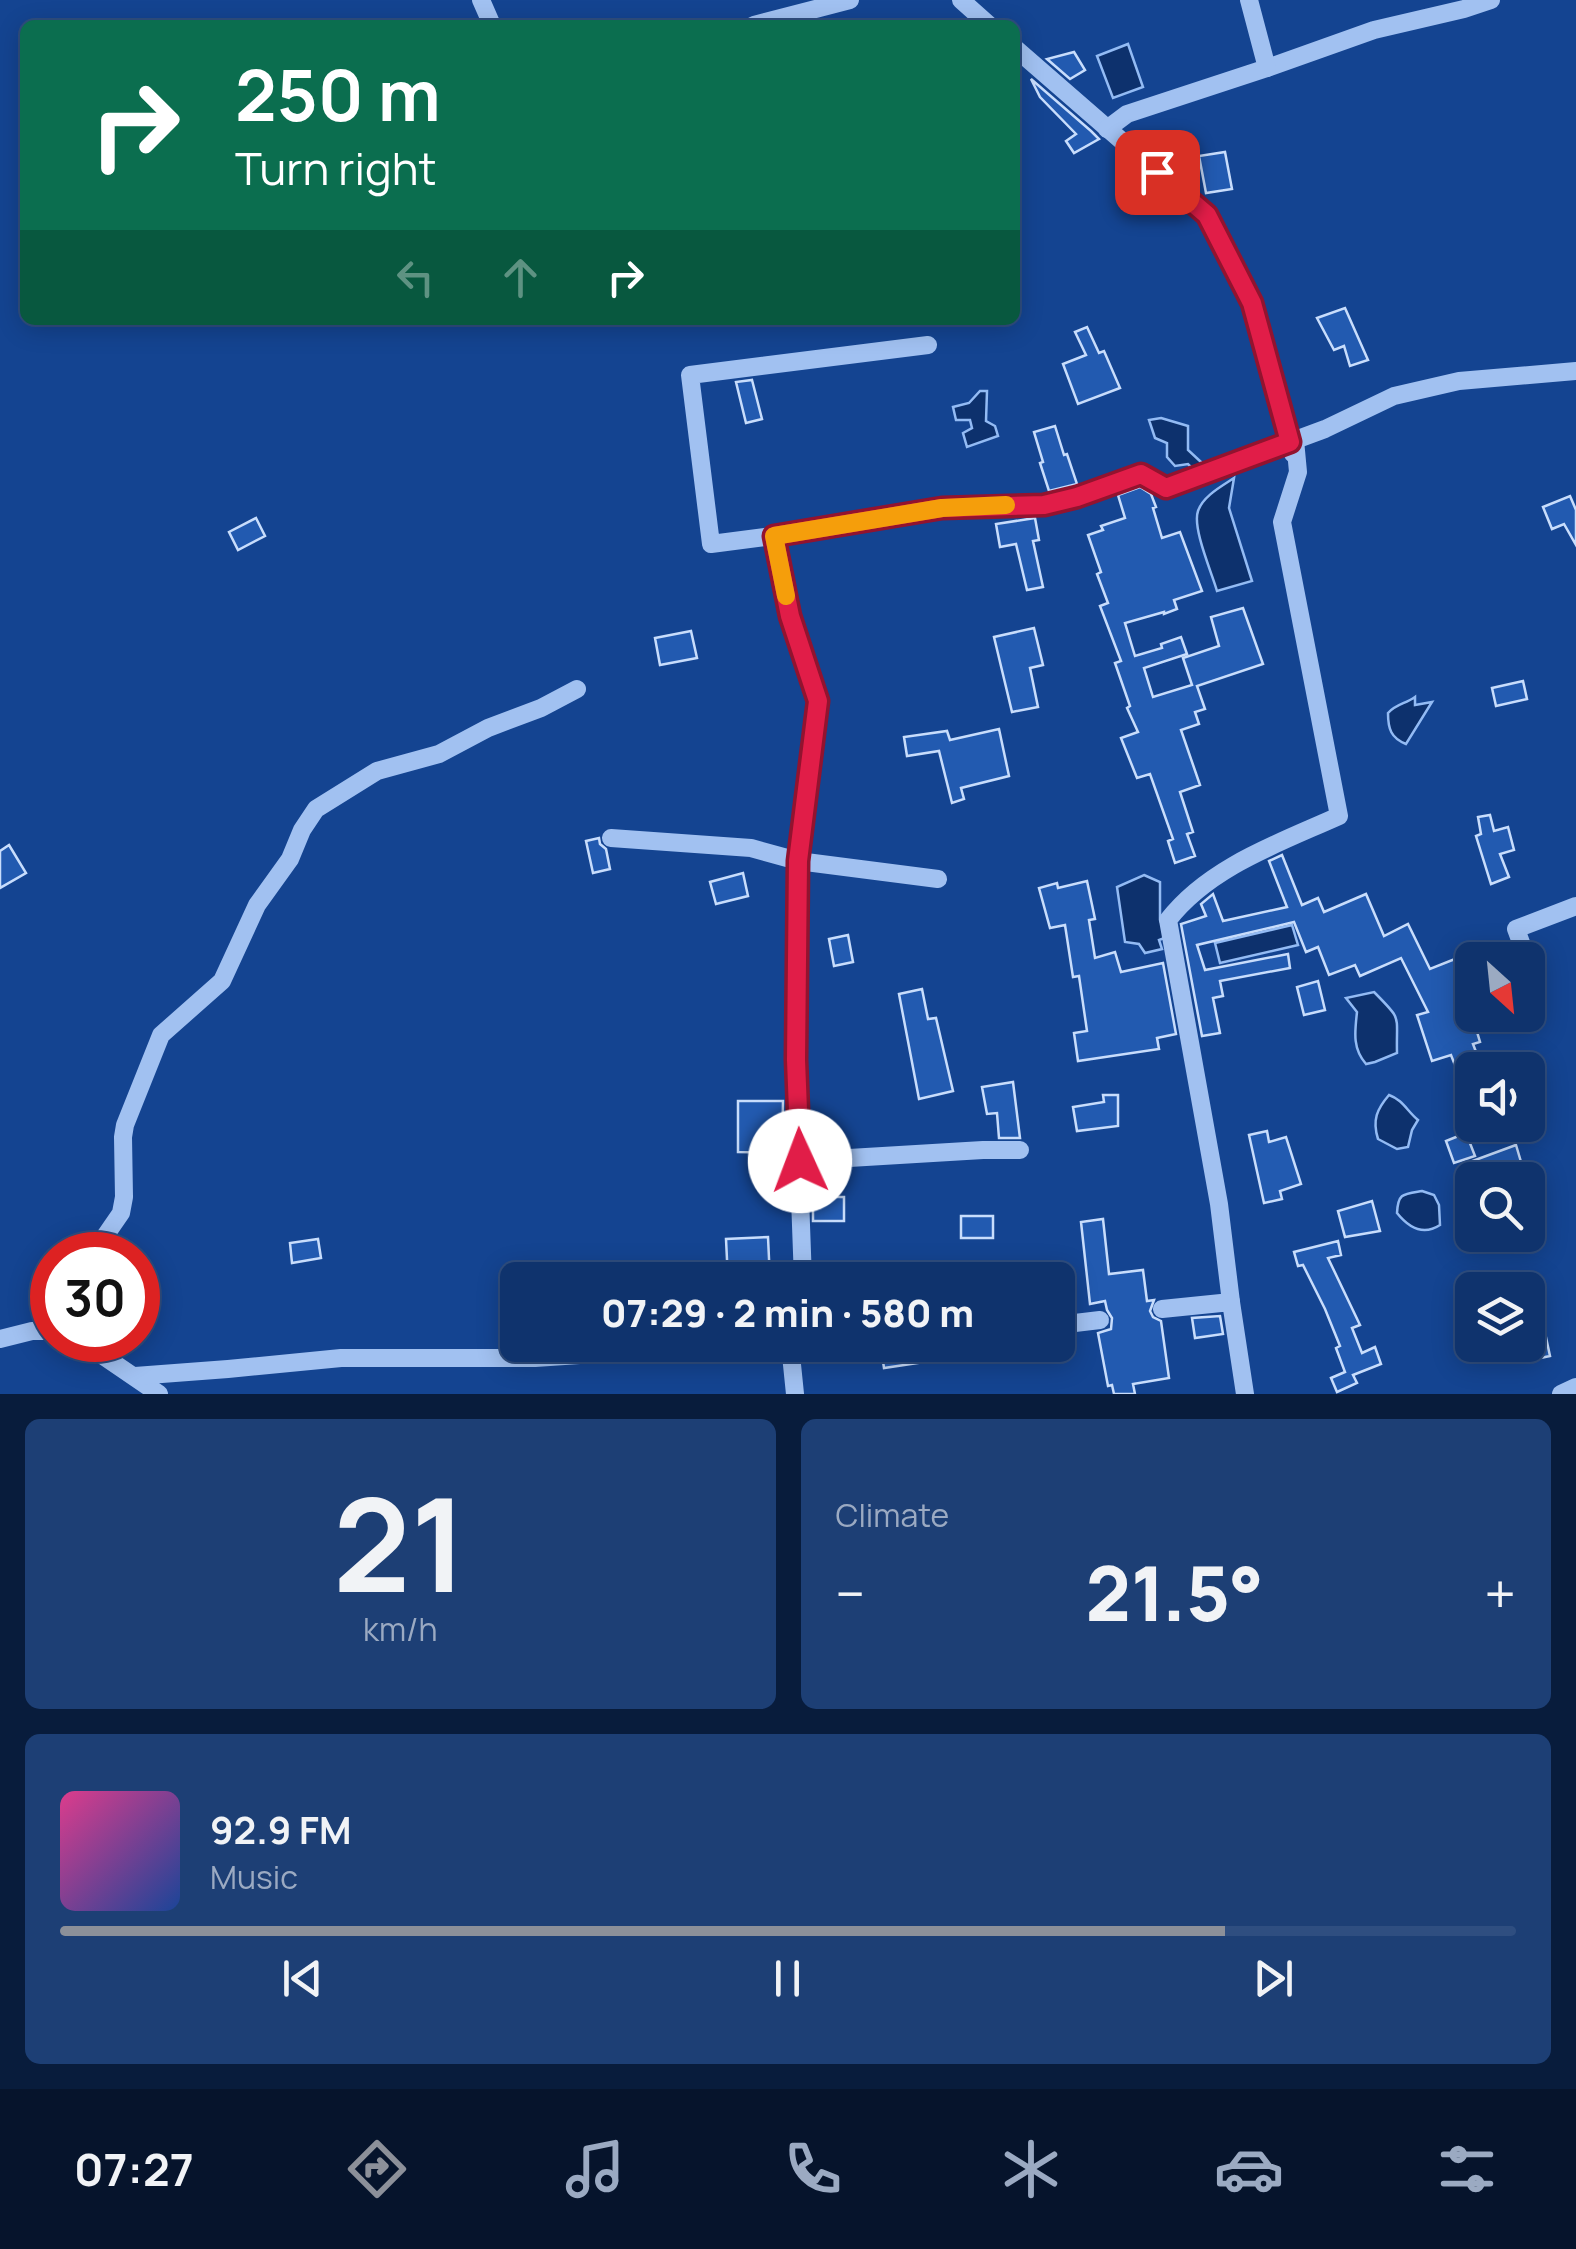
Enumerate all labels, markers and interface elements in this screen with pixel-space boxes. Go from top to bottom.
text: 250 m [235,46,441,142]
icon: right [70,60,200,190]
pin [1115,130,1200,215]
text: Turn right [235,137,436,199]
icon: arrive [1130,145,1185,200]
icon: left [388,250,443,305]
icon: ahead [493,250,548,305]
icon: right [598,250,653,305]
north arrow [1455,942,1545,1032]
map controls [1455,942,1545,1362]
button: sound [1455,1052,1545,1142]
position arrow [748,1109,852,1213]
button: search [1455,1162,1545,1252]
speed limit sign: 30 [30,1232,160,1362]
button: layers [1455,1272,1545,1362]
text: 07:29 · 2 min · 580 m [601,1286,974,1338]
text: 21 [333,1453,467,1631]
text: Climate [836,1493,949,1537]
text: 21.5° [1086,1541,1264,1644]
text: − [836,1555,865,1631]
text: + [1484,1555,1516,1631]
text: km/h [363,1607,437,1651]
text: 92.9 FM [210,1803,351,1855]
text: Music [210,1855,298,1899]
icon: previous [275,1951,330,2006]
icon: pause [760,1951,815,2006]
icon: next [1246,1951,1301,2006]
icon: directions [342,2134,412,2204]
icon: music [560,2134,630,2204]
icon: phone [778,2134,848,2204]
icon: climate [996,2134,1066,2204]
icon: car [1214,2134,1284,2204]
icon: filters [1432,2134,1502,2204]
text: 07:27 [74,2138,194,2200]

